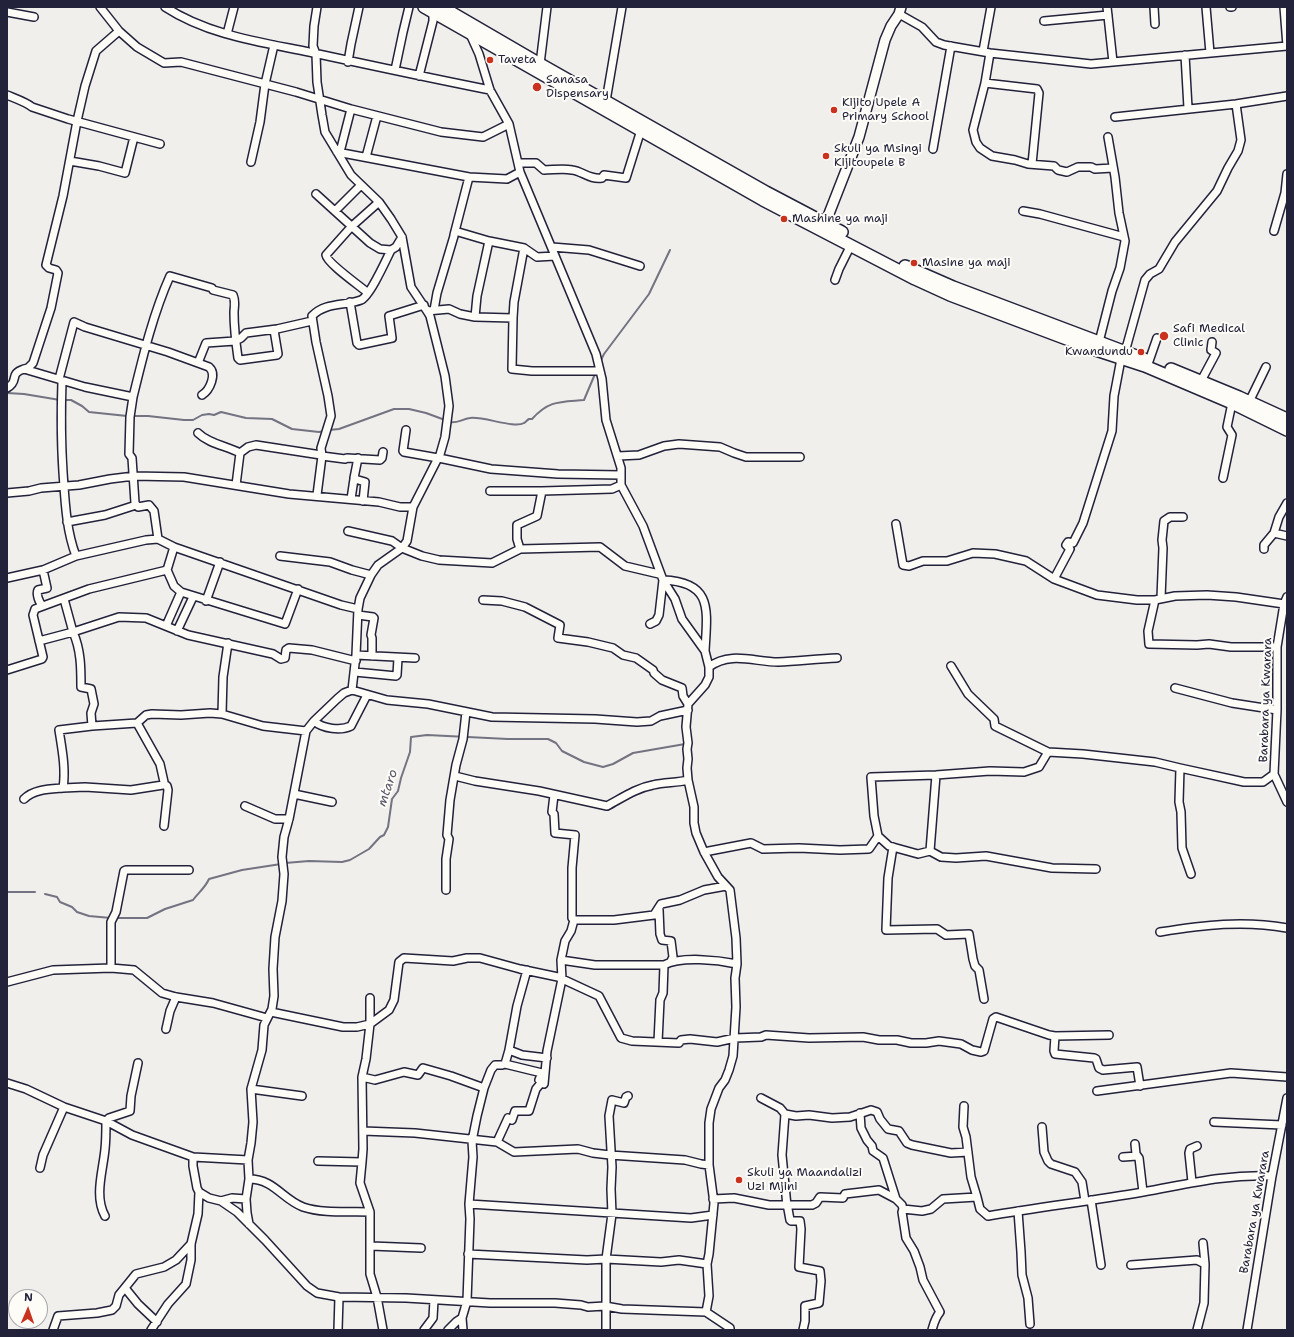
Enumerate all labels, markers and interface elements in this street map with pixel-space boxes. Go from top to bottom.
place label: Taveta [498,53,536,67]
marker: Taveta [485,55,495,65]
place label: Sanasa Dispensary [546,73,609,101]
marker: Sanasa Dispensary [531,81,543,93]
place label: Kijito Upele A Primary School [842,96,929,124]
marker: Kijito Upele A Primary School [829,105,839,115]
place label: Skuli ya Msingi Kijitoupele B [834,142,922,170]
marker: Skuli ya Msingi Kijitoupele B [821,151,831,161]
place label: Mashine ya maji [792,212,888,226]
marker: Mashine ya maji [779,214,789,224]
place label: Masine ya maji [922,256,1011,270]
marker: Masine ya maji [909,258,919,268]
place label: Safi Medical Clinic [1173,322,1245,350]
marker: Safi Medical Clinic [1158,330,1170,342]
place label: Kwandundu [1065,345,1133,359]
marker: Kwandundu [1136,347,1146,357]
street label: Barabara ya Kwarara [1257,637,1275,763]
water label: mtaro [374,767,402,809]
street label: Barabara ya Kwarara [1237,1149,1273,1275]
place label: Skuli ya Maandalizi Uzi Mjini [747,1166,862,1194]
marker: Skuli ya Maandalizi Uzi Mjini [734,1175,744,1185]
north arrow [8,1289,48,1329]
text: N [24,1290,33,1305]

